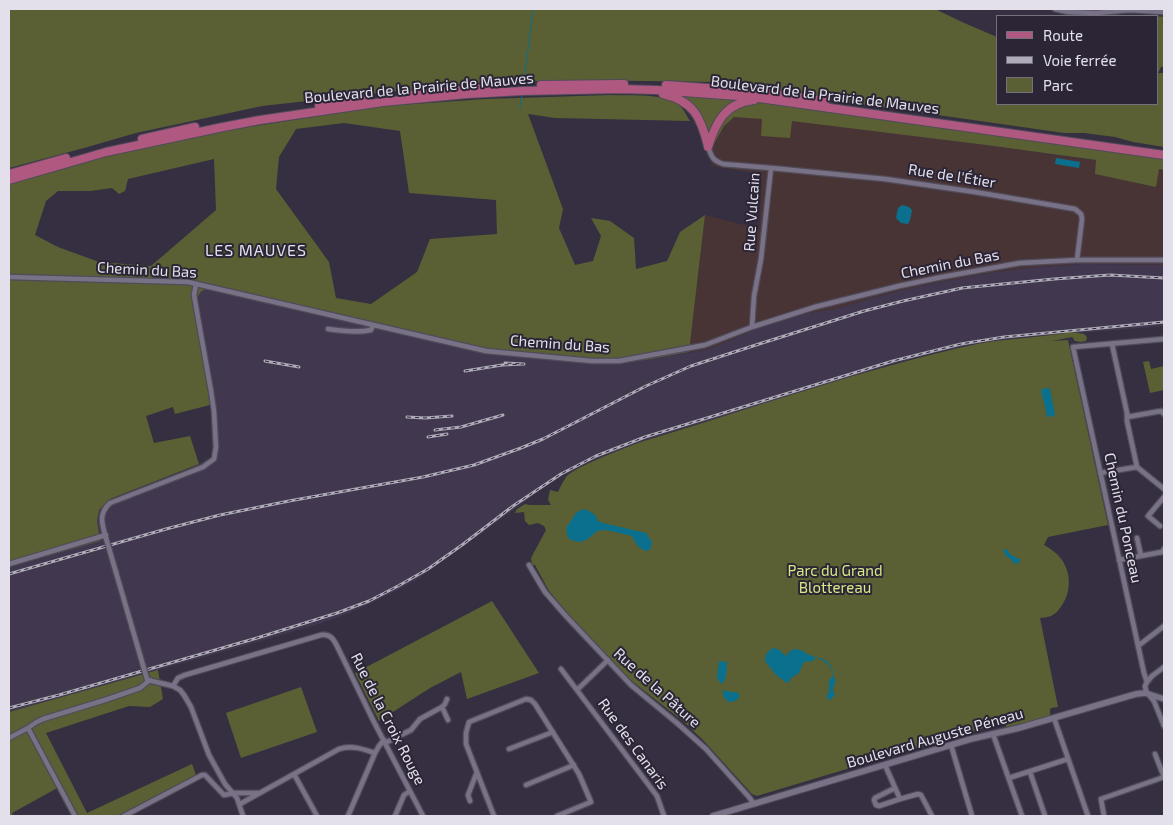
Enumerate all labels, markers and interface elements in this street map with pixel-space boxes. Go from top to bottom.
legend [996,15,1158,105]
text: Route [1043,26,1083,44]
text: Voie ferrée [1043,51,1117,69]
street label: Boulevard de la Prairie de Mauves [304,69,534,107]
street label: Boulevard de la Prairie de Mauves [710,72,940,118]
text: Parc [1043,76,1073,94]
street label: Rue de l'Étier [907,160,997,192]
street label: Rue Vulcain [740,172,764,252]
district label: LES MAUVES [204,241,308,261]
street label: Chemin du Bas [899,246,1001,282]
street label: Chemin du Bas [97,258,197,282]
street label: Chemin du Bas [510,332,610,356]
street label: Chemin du Ponceau [1100,451,1146,585]
park label: Parc du Grand Blottereau [788,562,882,597]
street label: Rue de la Pâture [610,644,704,732]
street label: Rue de la Croix Rouge [347,650,429,788]
street label: Rue des Canaris [594,695,672,793]
street label: Boulevard Auguste Péneau [845,704,1025,772]

